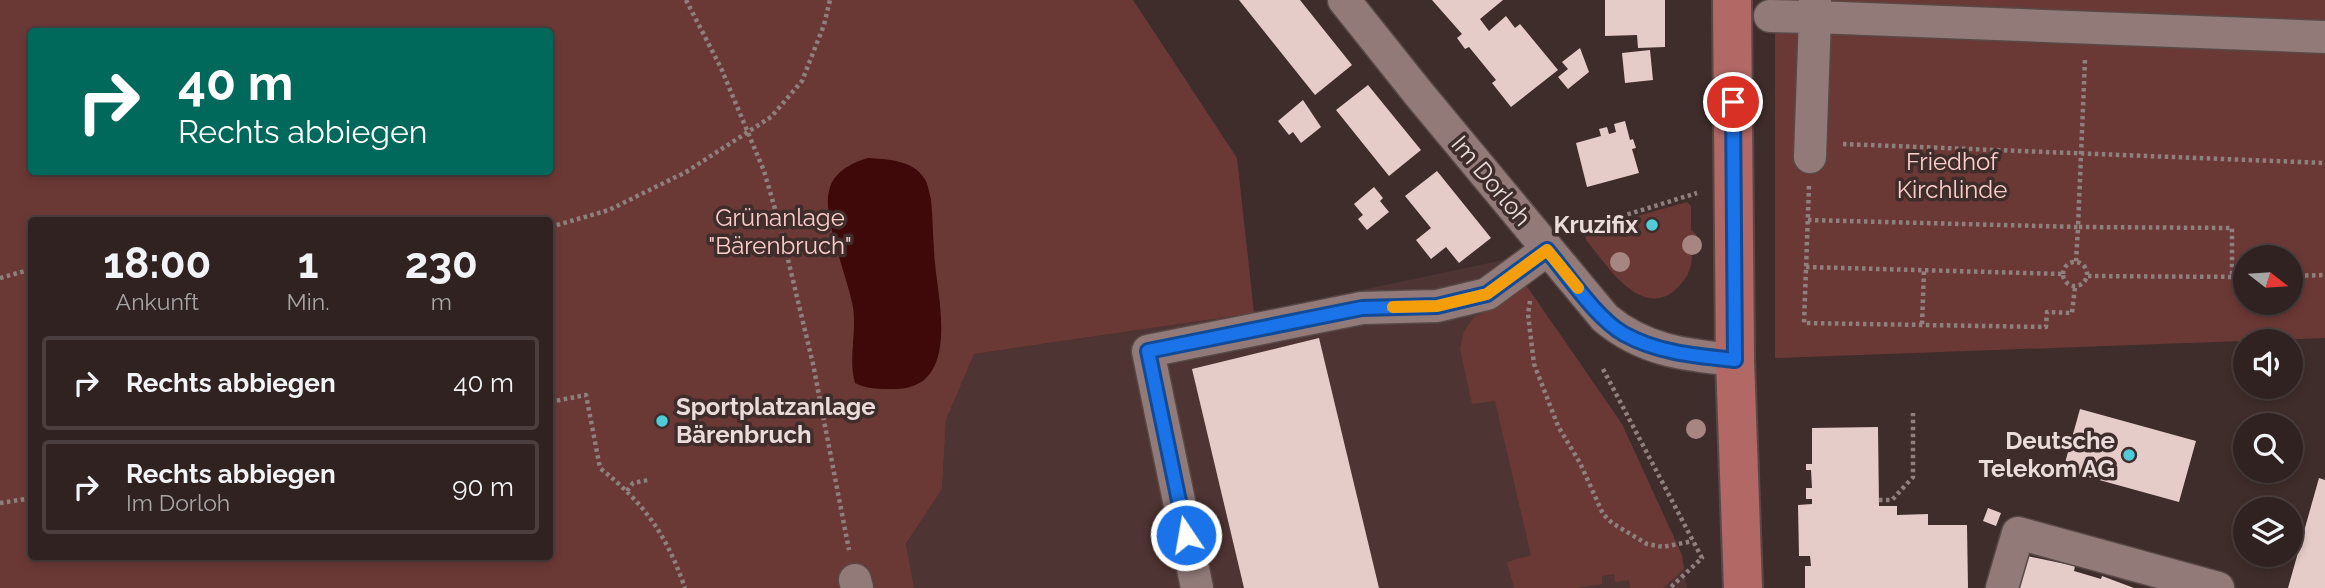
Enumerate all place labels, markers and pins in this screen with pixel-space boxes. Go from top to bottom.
pin [1703,72,1763,132]
place label: Kruzifix [1553,210,1638,239]
marker: Kruzifix [1644,217,1660,233]
place label: Sportplatzanlage Bärenbruch [676,392,876,449]
marker: Sportplatzanlage Bärenbruch [654,413,670,429]
place label: Deutsche Telekom AG [1979,426,2115,483]
marker: Deutsche Telekom AG [2121,447,2137,463]

